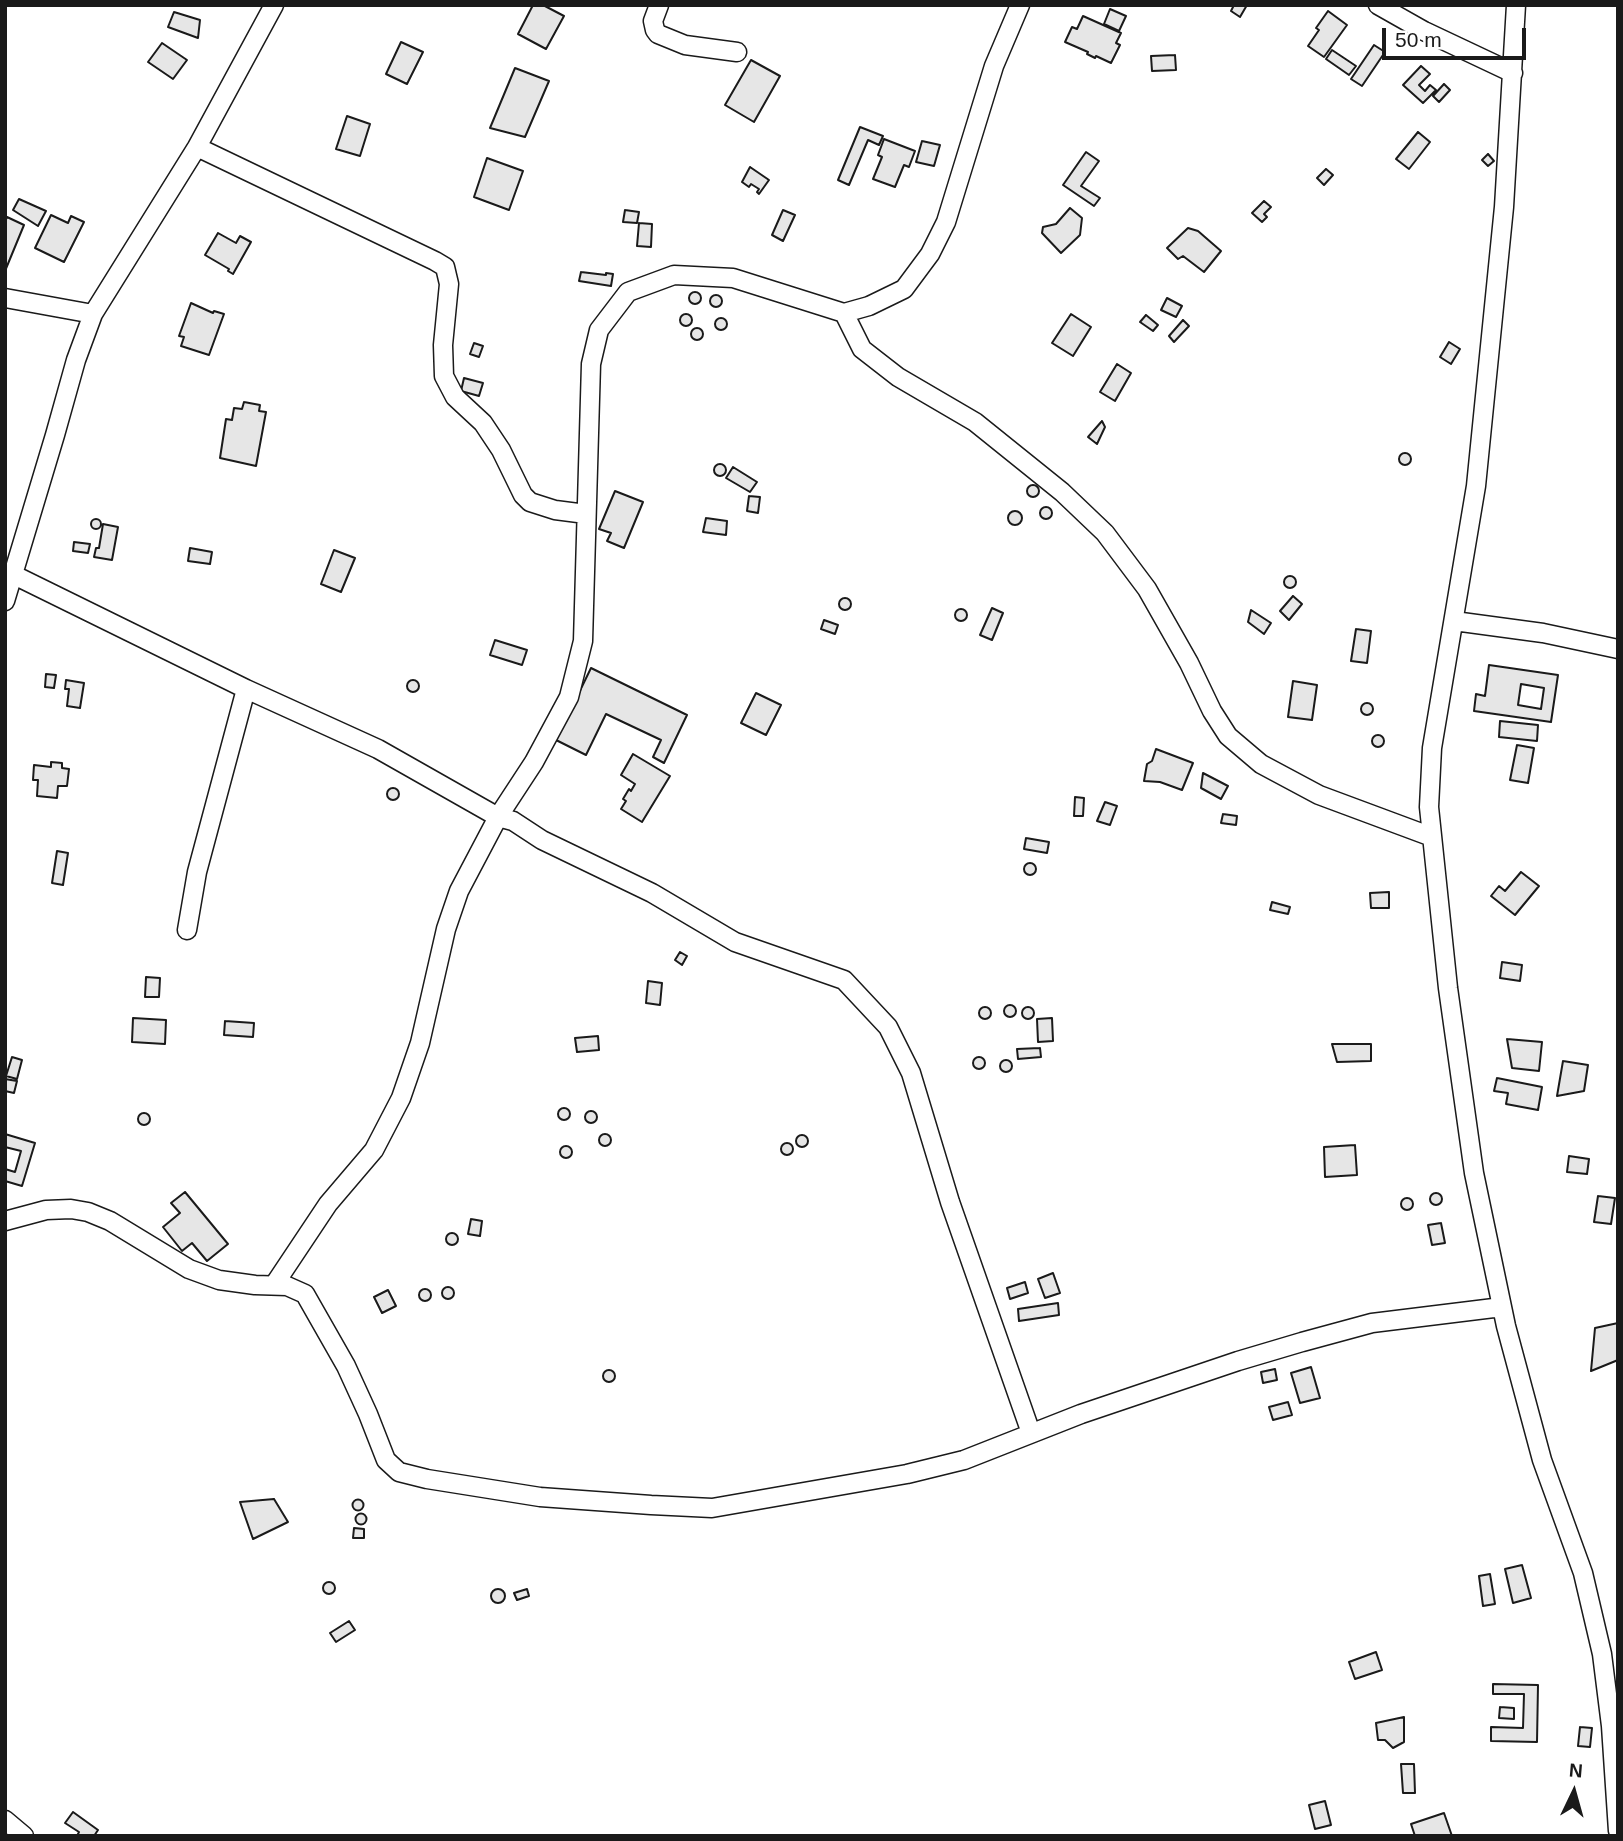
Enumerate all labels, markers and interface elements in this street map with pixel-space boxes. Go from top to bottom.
scale bar [1385,14,1528,58]
text: 50 m [1395,28,1442,51]
north arrow [1539,1757,1609,1827]
text: N [1568,1760,1584,1782]

